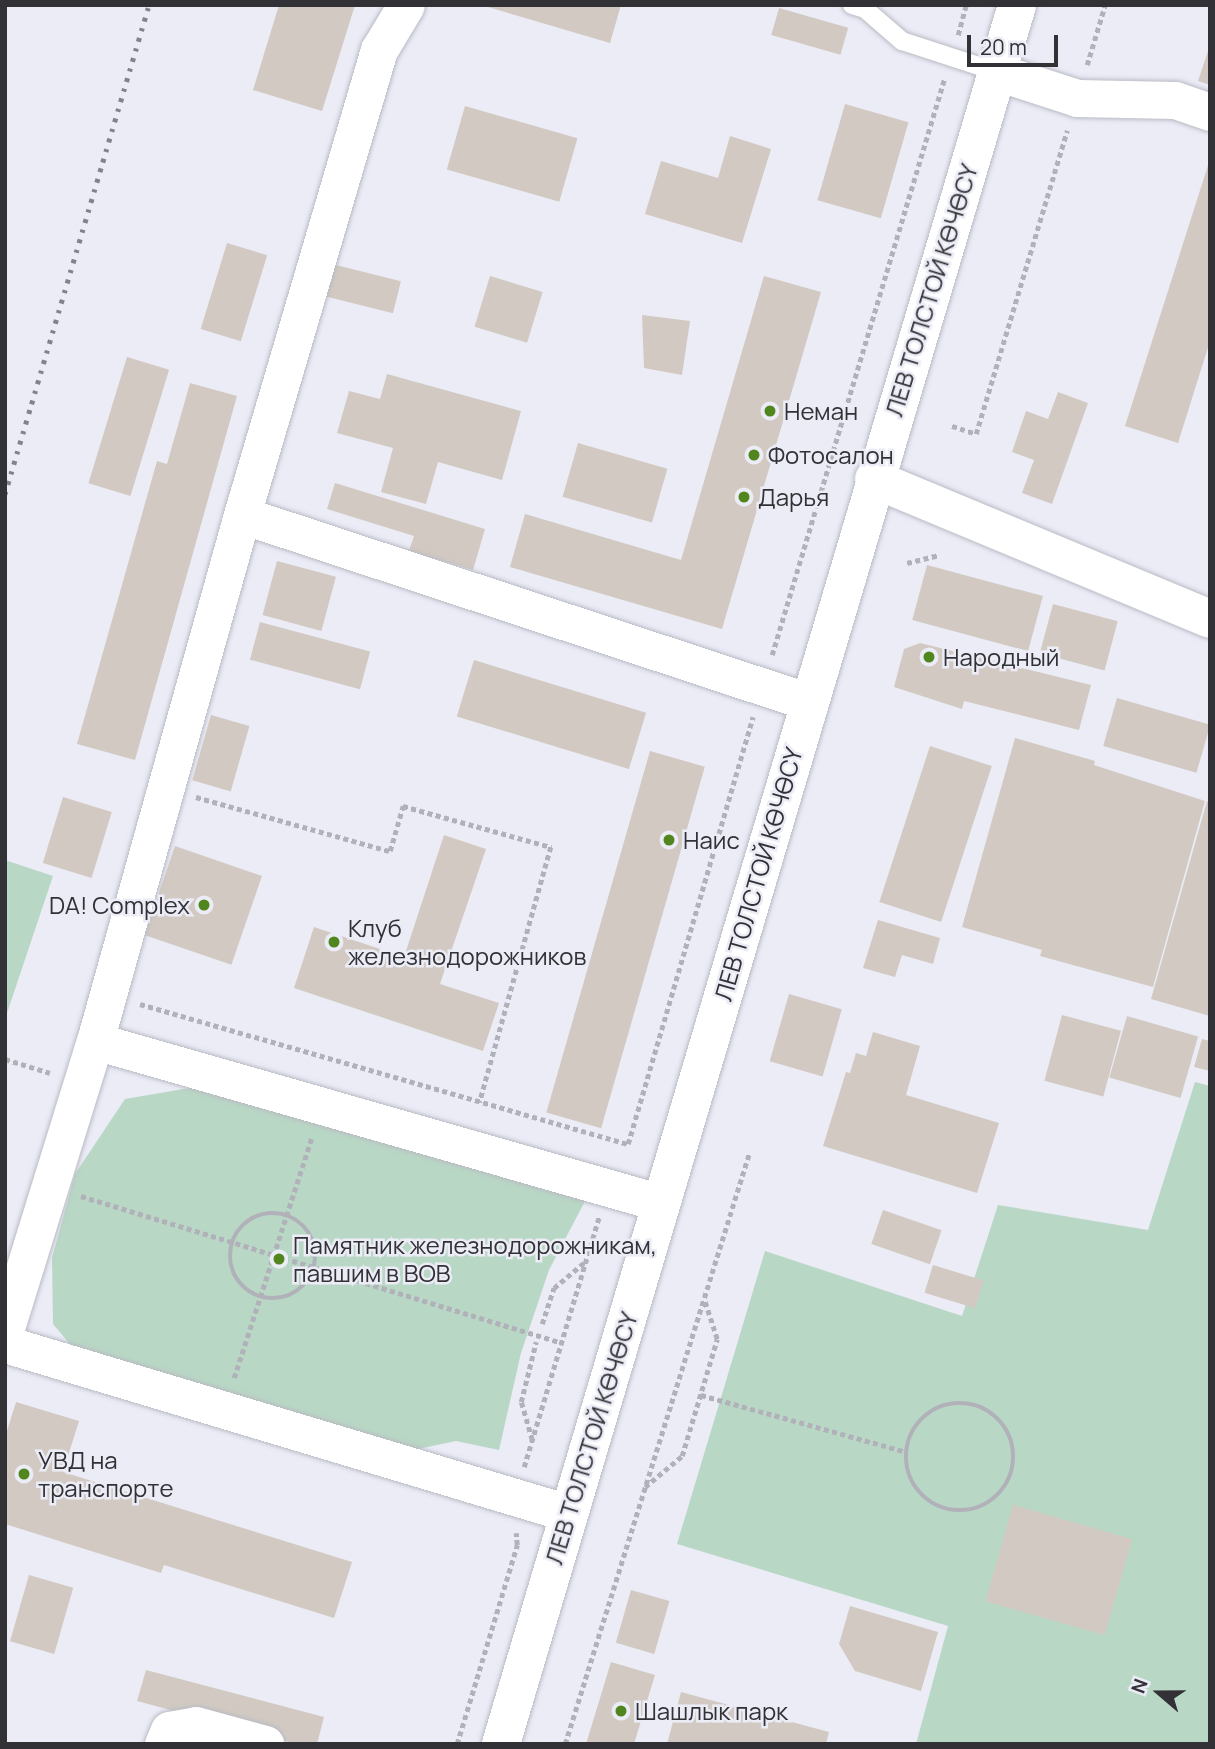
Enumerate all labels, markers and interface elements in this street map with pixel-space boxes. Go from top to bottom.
scale bar [970,21,1061,65]
text: 20 m [980,33,1027,61]
street label: ЛЕВ ТОЛСТОЙ КӨЧӨСҮ [879,160,983,420]
place label: Неман [784,397,858,425]
marker: Неман [762,403,778,419]
place label: Фотосалон [768,441,894,469]
marker: Фотосалон [746,447,762,463]
place label: Дарья [758,483,829,511]
marker: Дарья [736,489,752,505]
place label: Народный [943,643,1059,671]
marker: Народный [921,649,937,665]
street label: ЛЕВ ТОЛСТОЙ КӨЧӨСҮ [708,744,808,1004]
place label: Наис [683,826,740,854]
marker: Наис [661,832,677,848]
place label: DA! Complex [49,891,190,919]
marker: DA! Complex [196,897,212,913]
place label: Клуб железнодорожников [348,914,586,970]
marker: Клуб железнодорожников [326,934,342,950]
place label: Памятник железнодорожникам, павшим в ВОВ [293,1231,657,1287]
marker: Памятник железнодорожникам, павшим в ВОВ [271,1251,287,1267]
street label: ЛЕВ ТОЛСТОЙ КӨЧӨСҮ [539,1308,643,1568]
place label: УВД на транспорте [38,1446,173,1502]
marker: УВД на транспорте [16,1466,32,1482]
north arrow [1124,1658,1194,1728]
text: N [1125,1675,1154,1697]
place label: Шашлык парк [635,1697,788,1725]
marker: Шашлык парк [613,1703,629,1719]

